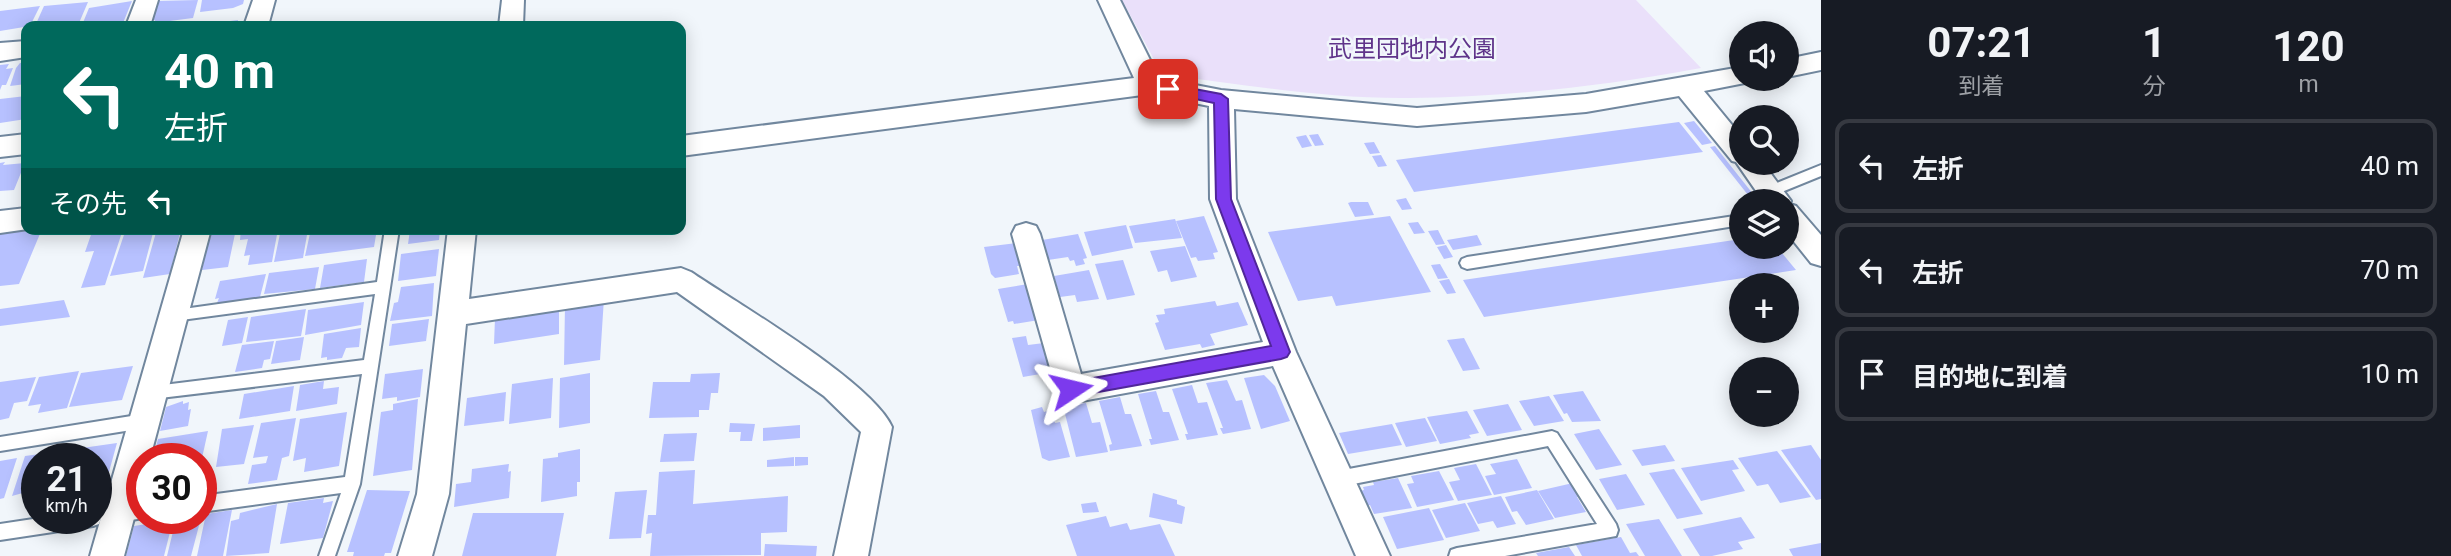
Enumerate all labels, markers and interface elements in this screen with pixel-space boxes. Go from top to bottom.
text: 07:21 [1927,18,2036,67]
text: 1 [2142,18,2166,67]
map controls [1729,21,1799,427]
button: sound [1729,21,1799,91]
text: 120 [2272,22,2345,71]
park label: 武里団地内公園 [1328,35,1496,63]
text: 40 m [164,43,275,100]
icon: left [49,49,140,140]
pin [1138,59,1198,119]
icon: arrive [1149,70,1187,108]
text: m [2298,71,2319,98]
text: 到着 [1958,73,2004,100]
text: 分 [2142,73,2165,100]
button: search [1729,105,1799,175]
text: 左折 [164,109,228,147]
icon: left [1853,147,1891,185]
text: 40 m [2361,151,2419,181]
text: 左折 [1912,154,1964,184]
icon: left [141,182,179,220]
text: その先 [49,189,127,219]
button: layers [1729,189,1799,259]
icon: left [1853,251,1891,289]
text: 70 m [2361,255,2419,285]
text: 左折 [1912,258,1964,288]
button: + [1729,273,1799,343]
position arrow [1034,352,1108,426]
icon: arrive [1853,355,1891,393]
button: − [1729,357,1799,427]
text: 10 m [2361,359,2419,389]
text: 目的地に到着 [1912,362,2068,392]
speed limit sign: 30 [126,443,217,534]
text: 21 [46,459,87,500]
text: km/h [45,495,88,516]

